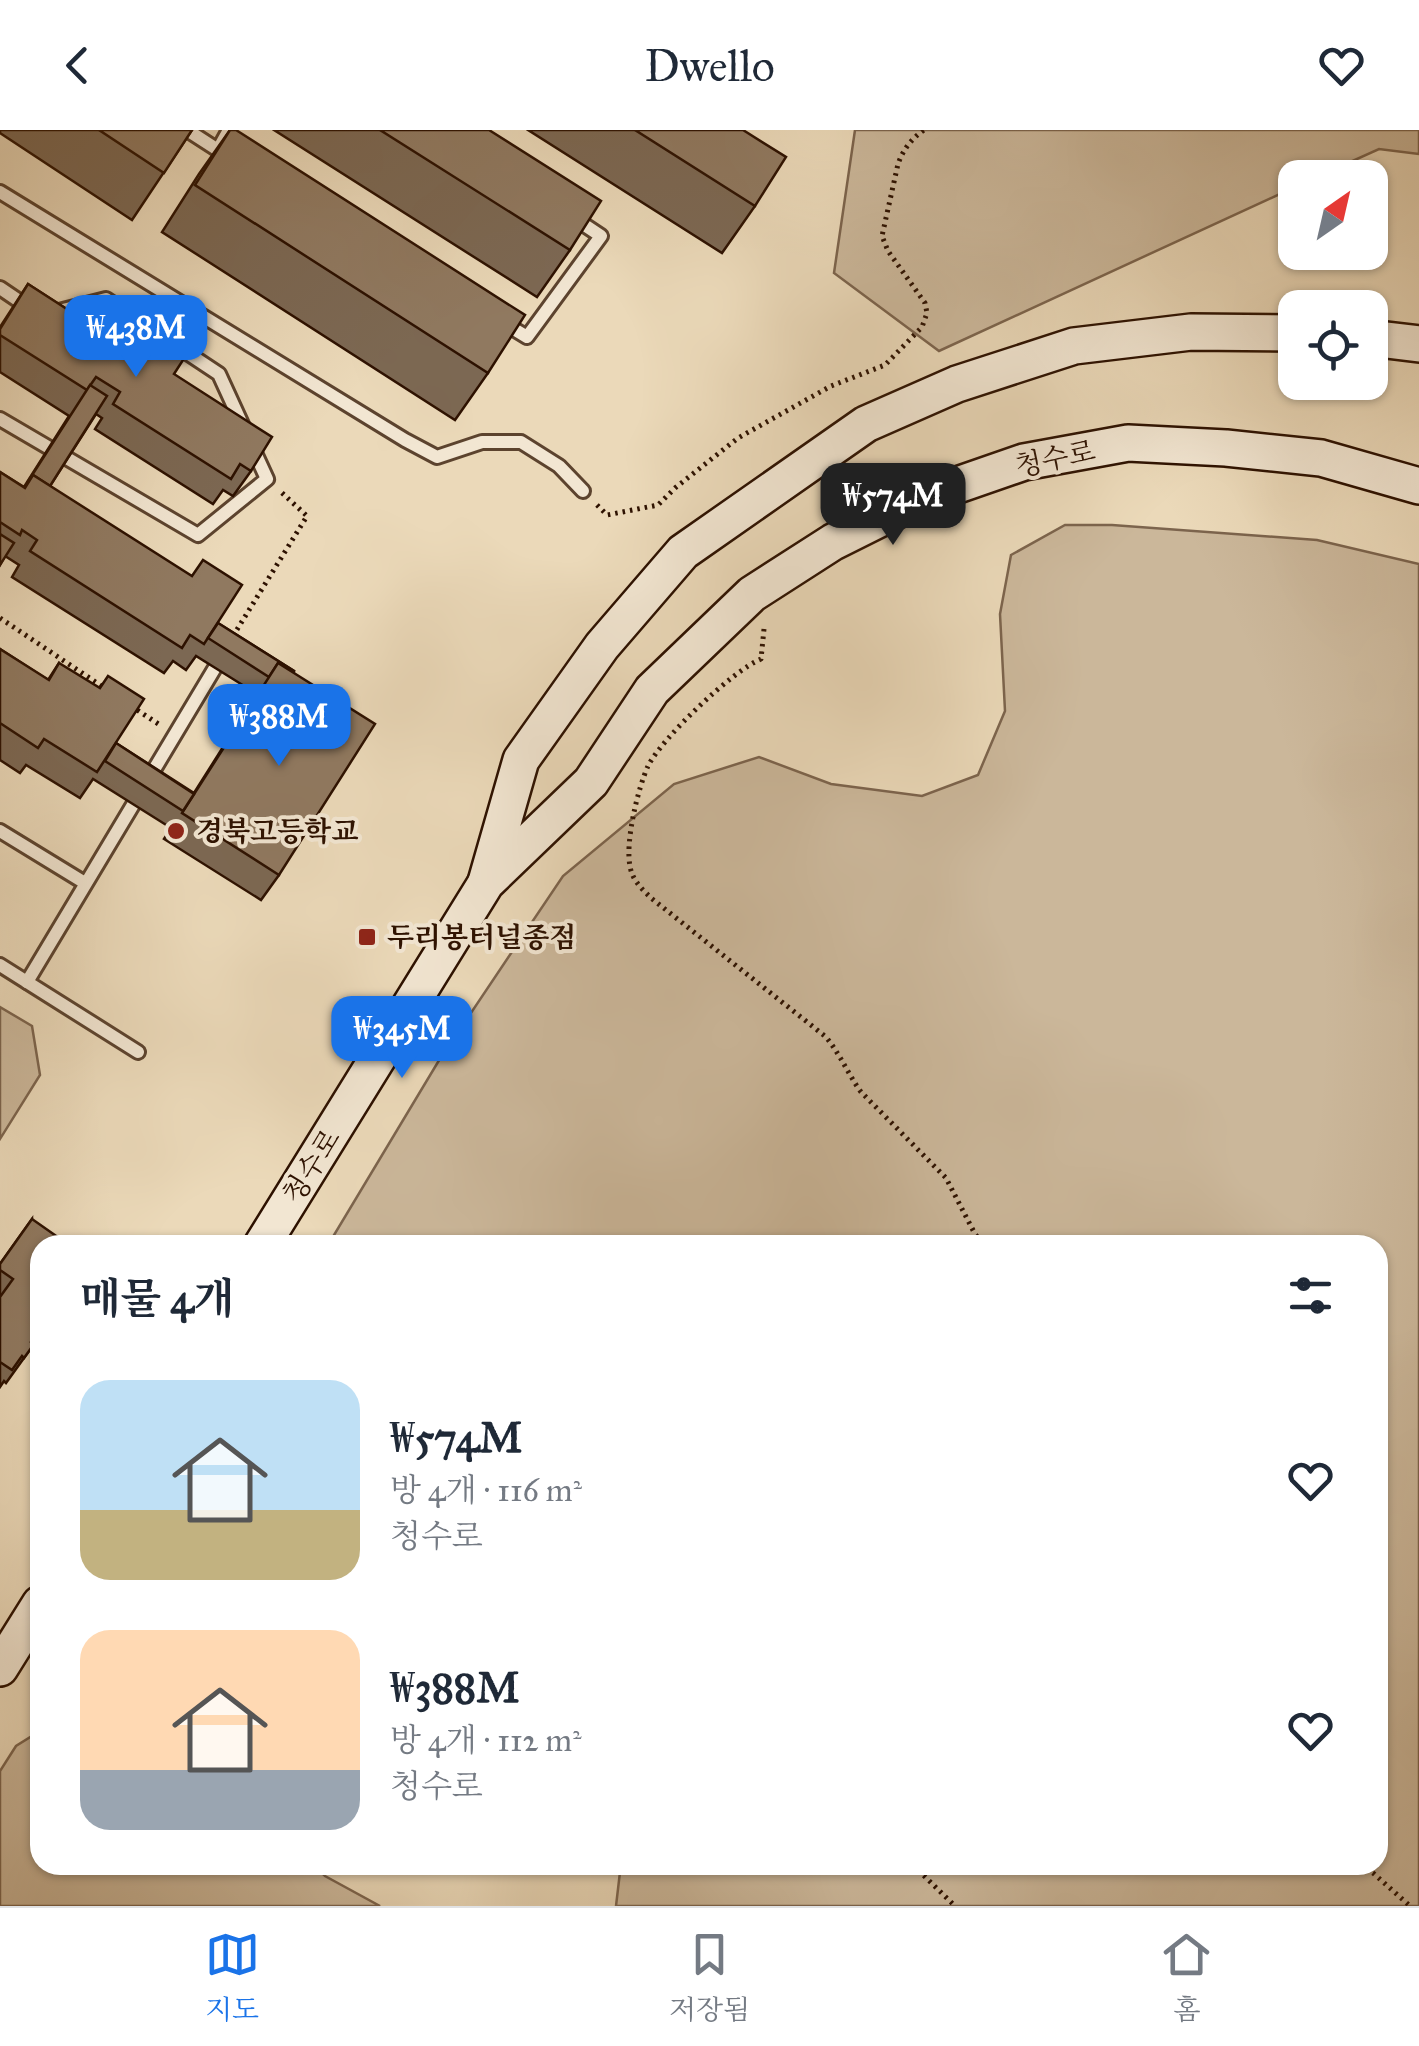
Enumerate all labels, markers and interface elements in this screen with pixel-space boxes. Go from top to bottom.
icon: back [50,38,105,93]
text: Dwello [644,38,775,93]
icon: heart [1314,38,1369,93]
north arrow [1278,160,1388,270]
map controls [1278,160,1388,400]
button: locate [1278,290,1388,400]
pin: ₩438M [66,295,206,380]
text: ₩438M [86,308,186,347]
street label: 청수로 [1012,433,1098,484]
pin: ₩574M [823,463,963,548]
text: ₩574M [843,476,943,515]
pin: ₩388M [209,684,349,769]
text: ₩388M [230,697,328,736]
place label: 경북고등학교 [196,814,358,849]
marker: 경북고등학교 [165,820,187,842]
place label: 두리봉터널종점 [387,920,576,955]
marker: 두리봉터널종점 [356,926,378,948]
pin: ₩345M [332,996,472,1081]
text: ₩345M [353,1009,451,1048]
street label: 청수로 [275,1123,348,1210]
icon: filters [1283,1268,1338,1323]
text: 매물 4개 [80,1273,234,1325]
text: ₩574M [390,1412,522,1464]
icon: home [160,1420,280,1540]
icon: heart [1283,1453,1338,1508]
text: 방 4개 · 116 m² [390,1471,582,1510]
text: 청수로 [390,1517,483,1556]
text: ₩388M [390,1662,520,1714]
icon: home [160,1670,280,1790]
icon: heart [1283,1703,1338,1758]
text: 방 4개 · 112 m² [390,1721,581,1760]
text: 청수로 [390,1767,483,1806]
tab: 지도 [205,1927,260,2027]
tab: 저장됨 [669,1927,750,2027]
tab: 홈 [1159,1927,1214,2027]

